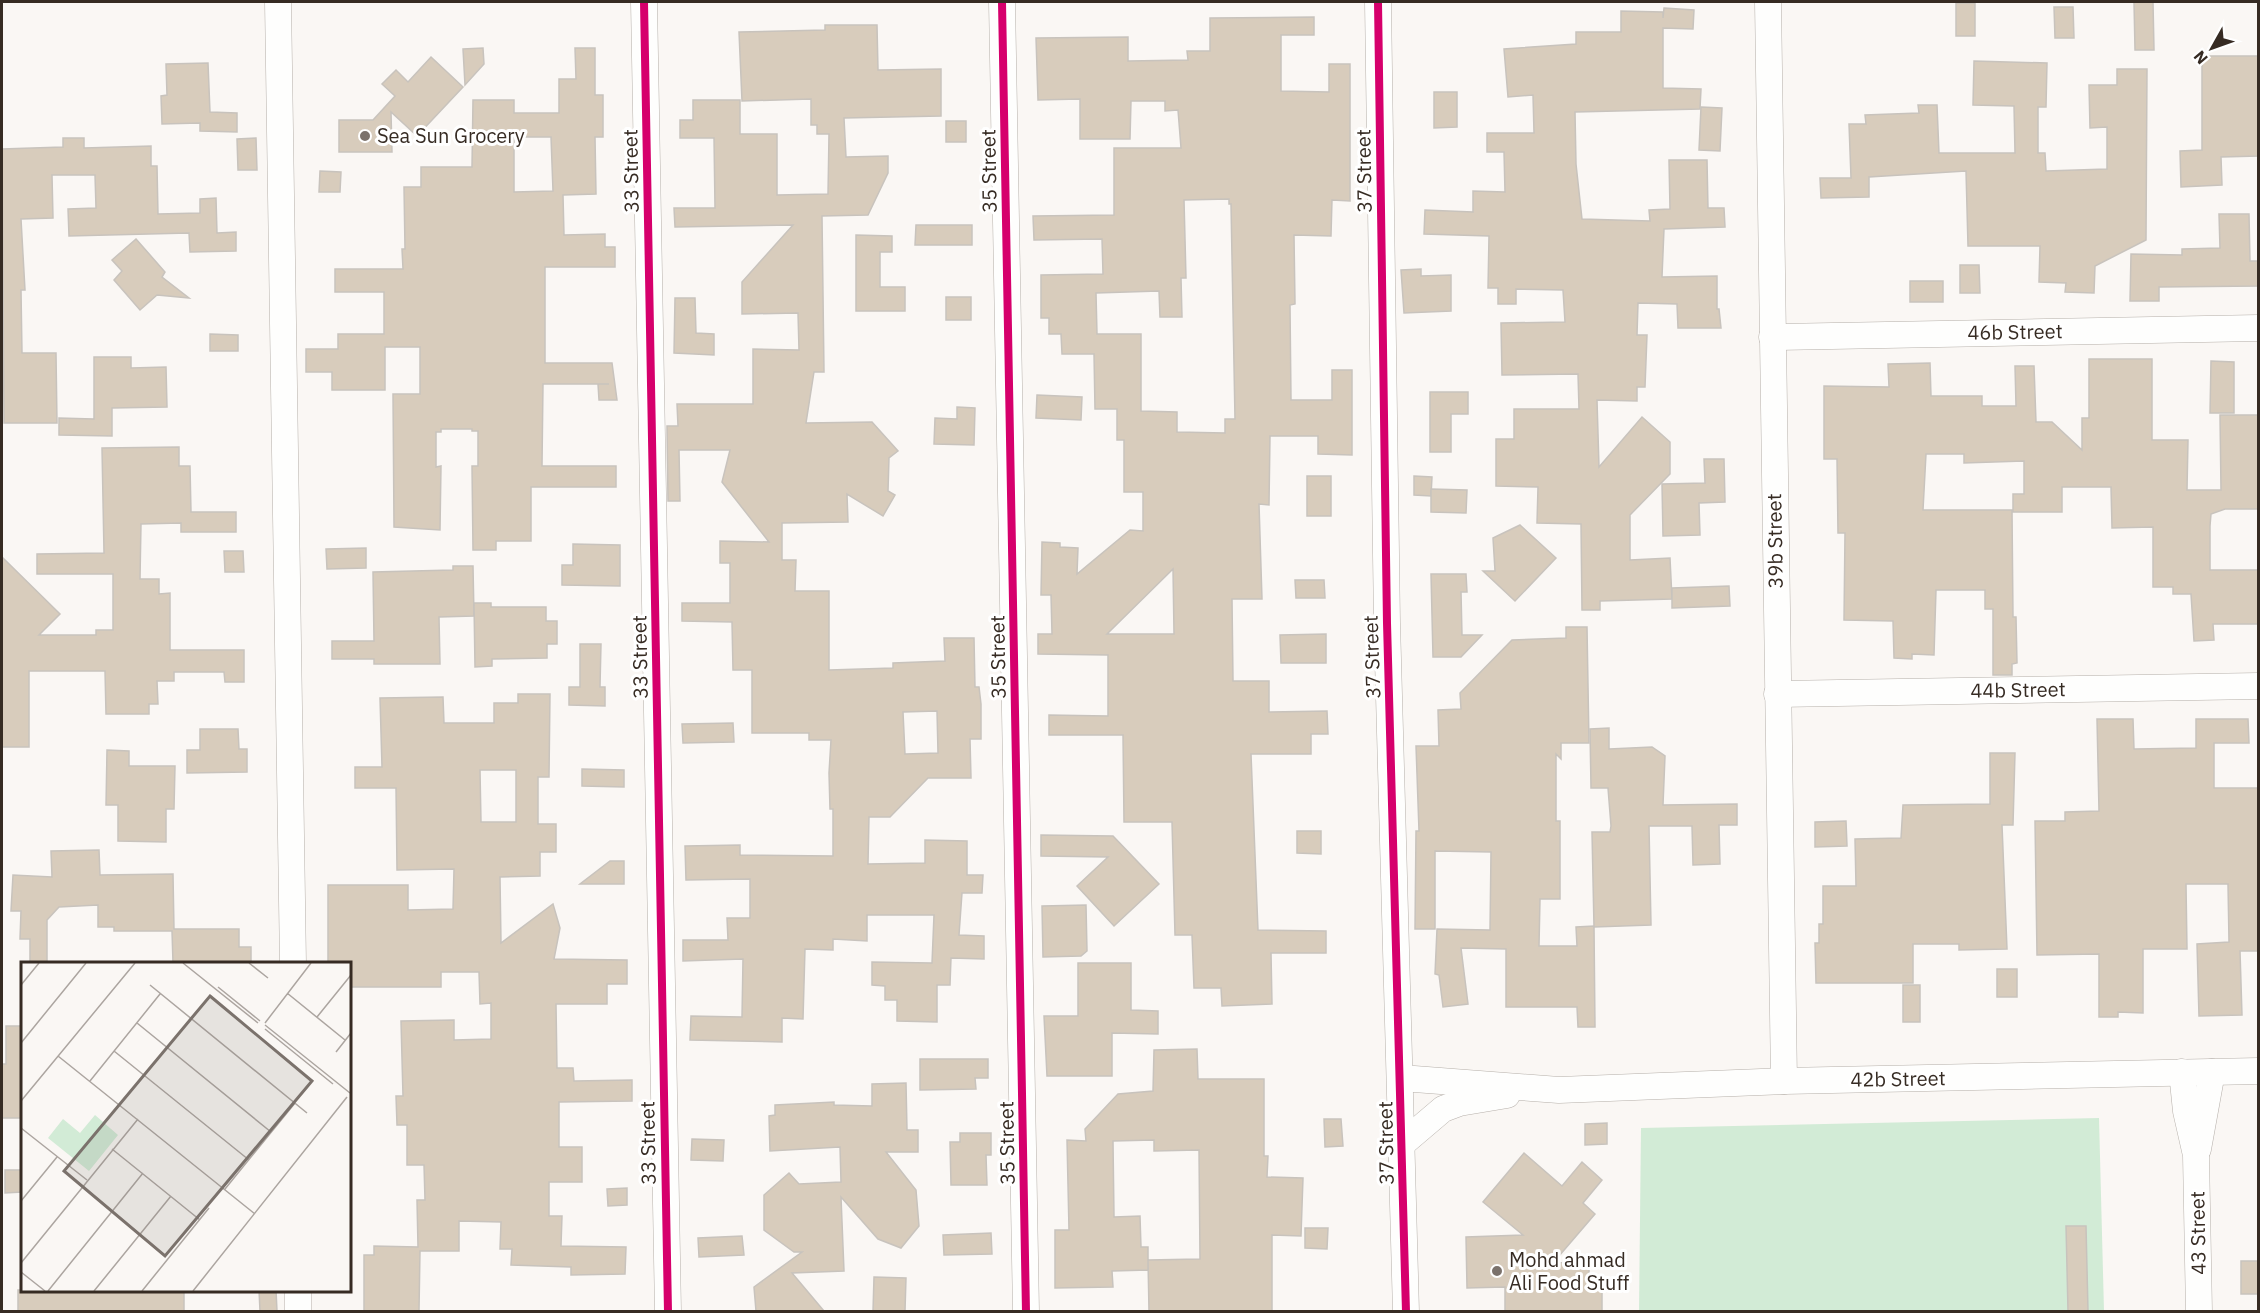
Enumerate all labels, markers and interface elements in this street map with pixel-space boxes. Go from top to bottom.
north arrow [2182,18,2242,78]
text: N [2189,47,2212,69]
place label: Sea Sun Grocery [377,122,525,149]
marker: Sea Sun Grocery [358,129,372,143]
street label: 33 Street [616,129,645,213]
street label: 35 Street [974,129,1003,213]
street label: 37 Street [1349,129,1378,213]
street label: 46b Street [1967,317,2063,346]
street label: 39b Street [1760,493,1789,589]
street label: 33 Street [625,615,654,699]
street label: 35 Street [983,615,1012,699]
street label: 37 Street [1357,615,1386,699]
street label: 44b Street [1970,675,2066,704]
inset map [21,962,351,1292]
street label: 42b Street [1850,1064,1946,1093]
street label: 33 Street [633,1101,662,1185]
street label: 35 Street [992,1101,1021,1185]
street label: 37 Street [1371,1101,1400,1185]
street label: 43 Street [2183,1191,2212,1275]
place label: Mohd ahmad Ali Food Stuff [1509,1246,1630,1296]
marker: Mohd ahmad Ali Food Stuff [1490,1264,1504,1278]

